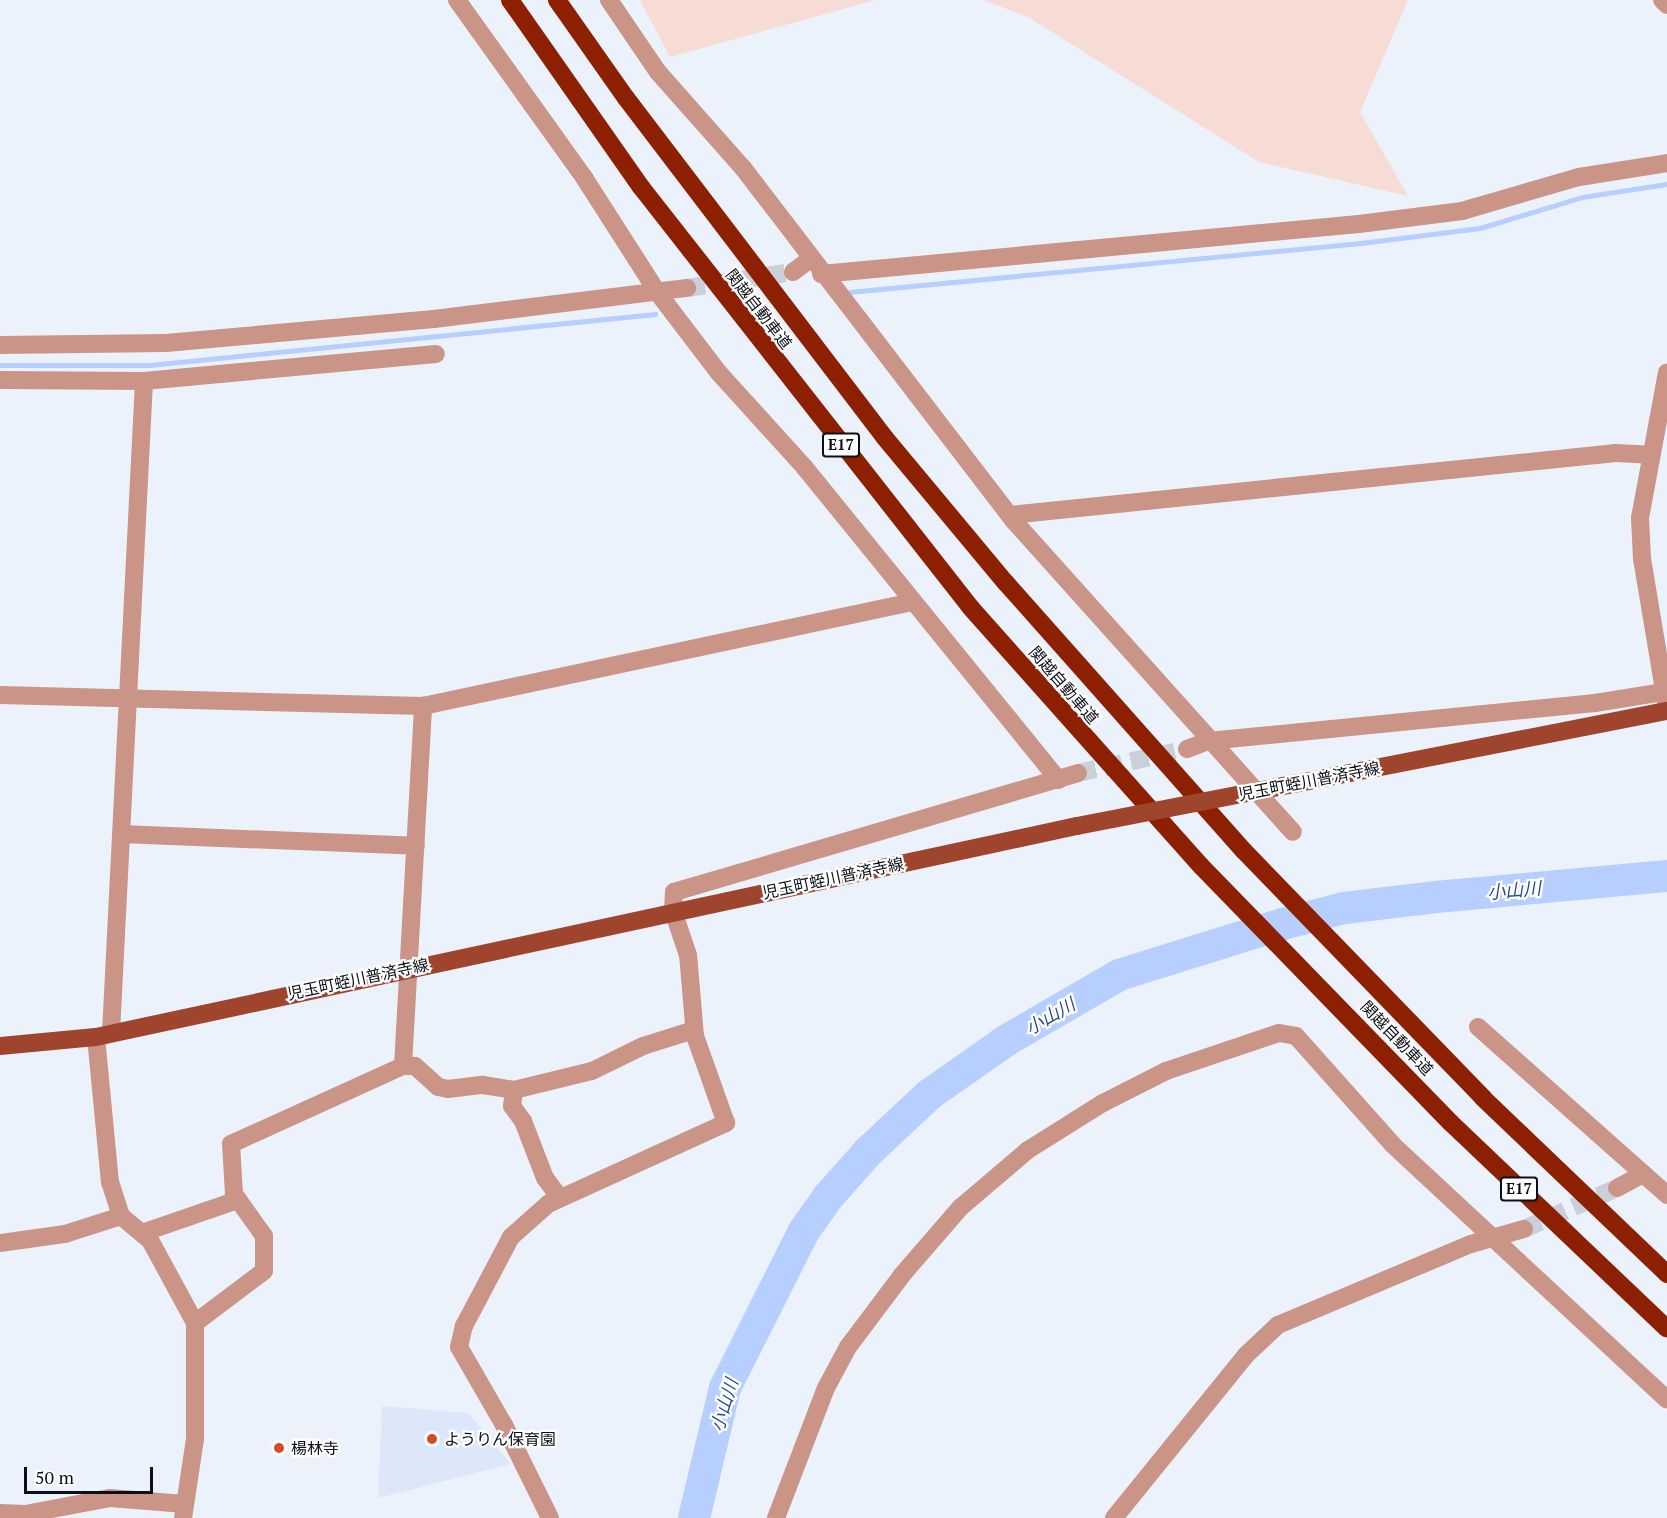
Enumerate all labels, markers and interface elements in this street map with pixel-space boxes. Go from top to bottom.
street label: 関越自動車道 [722,265,796,353]
road number: E17 [822,433,860,457]
street label: 関越自動車道 [1025,642,1103,728]
street label: 児玉町蛭川普済寺線 [1236,758,1382,804]
street label: 児玉町蛭川普済寺線 [761,854,905,902]
water label: 小山川 [1486,877,1542,903]
street label: 児玉町蛭川普済寺線 [286,955,430,1003]
water label: 小山川 [1021,993,1079,1039]
street label: 関越自動車道 [1357,997,1437,1079]
road number: E17 [1500,1177,1538,1201]
water label: 小山川 [706,1376,742,1434]
place label: ようりん保育園 [444,1429,556,1449]
marker: ようりん保育園 [425,1432,439,1446]
place label: 楊林寺 [291,1438,339,1458]
marker: 楊林寺 [272,1441,286,1455]
scale bar [27,1455,156,1493]
text: 50 m [35,1465,74,1489]

